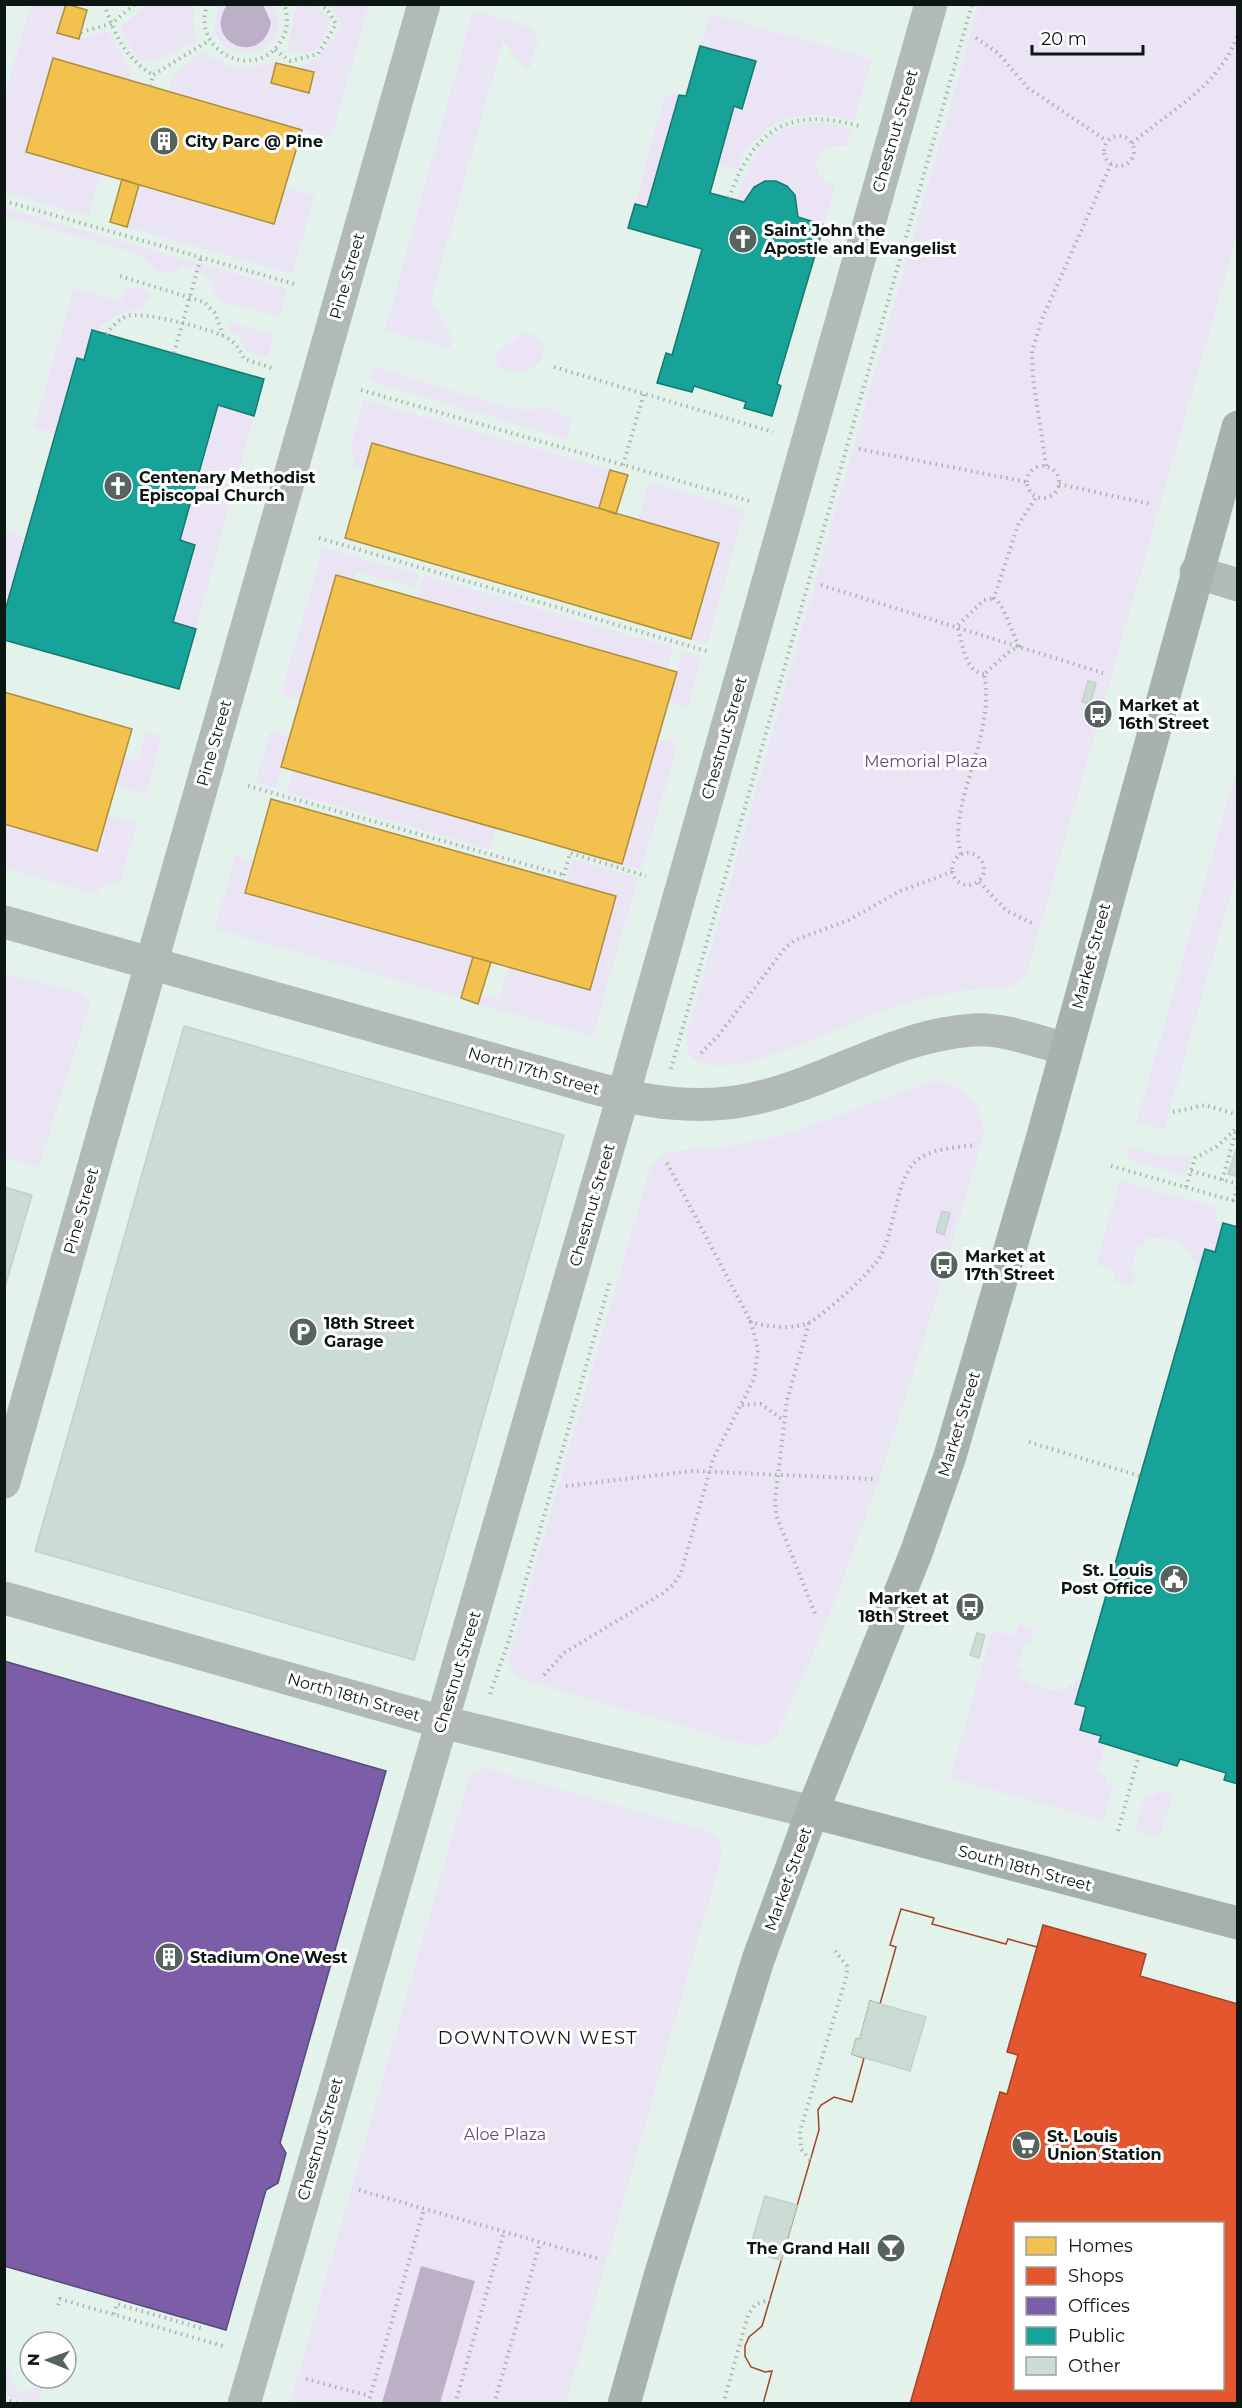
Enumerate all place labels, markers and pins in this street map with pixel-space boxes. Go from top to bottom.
building icon: City Parc @ Pine [148,125,180,157]
place label: City Parc @ Pine [185,132,323,151]
place label: Saint John the Apostle and Evangelist [763,221,957,258]
church icon: Saint John the Apostle and Evangelist [727,223,759,255]
place label: Centenary Methodist Episcopal Church [139,468,315,505]
church icon: Centenary Methodist Episcopal Church [102,470,134,502]
place label: Market at 16th Street [1119,696,1209,733]
bus stop icon: Market at 16th Street [1082,698,1114,730]
place label: Market at 17th Street [965,1247,1055,1284]
bus stop icon: Market at 17th Street [928,1249,960,1281]
place label: 18th Street Garage [324,1314,414,1351]
parking icon: 18th Street Garage [287,1316,319,1348]
place label: St. Louis Post Office [1061,1561,1153,1598]
public building icon: St. Louis Post Office [1158,1563,1190,1595]
place label: Market at 18th Street [859,1589,949,1626]
bus stop icon: Market at 18th Street [954,1591,986,1623]
building icon: Stadium One West [153,1941,185,1973]
place label: Stadium One West [190,1948,348,1967]
place label: St. Louis Union Station [1047,2127,1162,2164]
supermarket icon: St. Louis Union Station [1010,2129,1042,2161]
bar icon: The Grand Hall [875,2232,907,2264]
place label: The Grand Hall [747,2239,870,2258]

